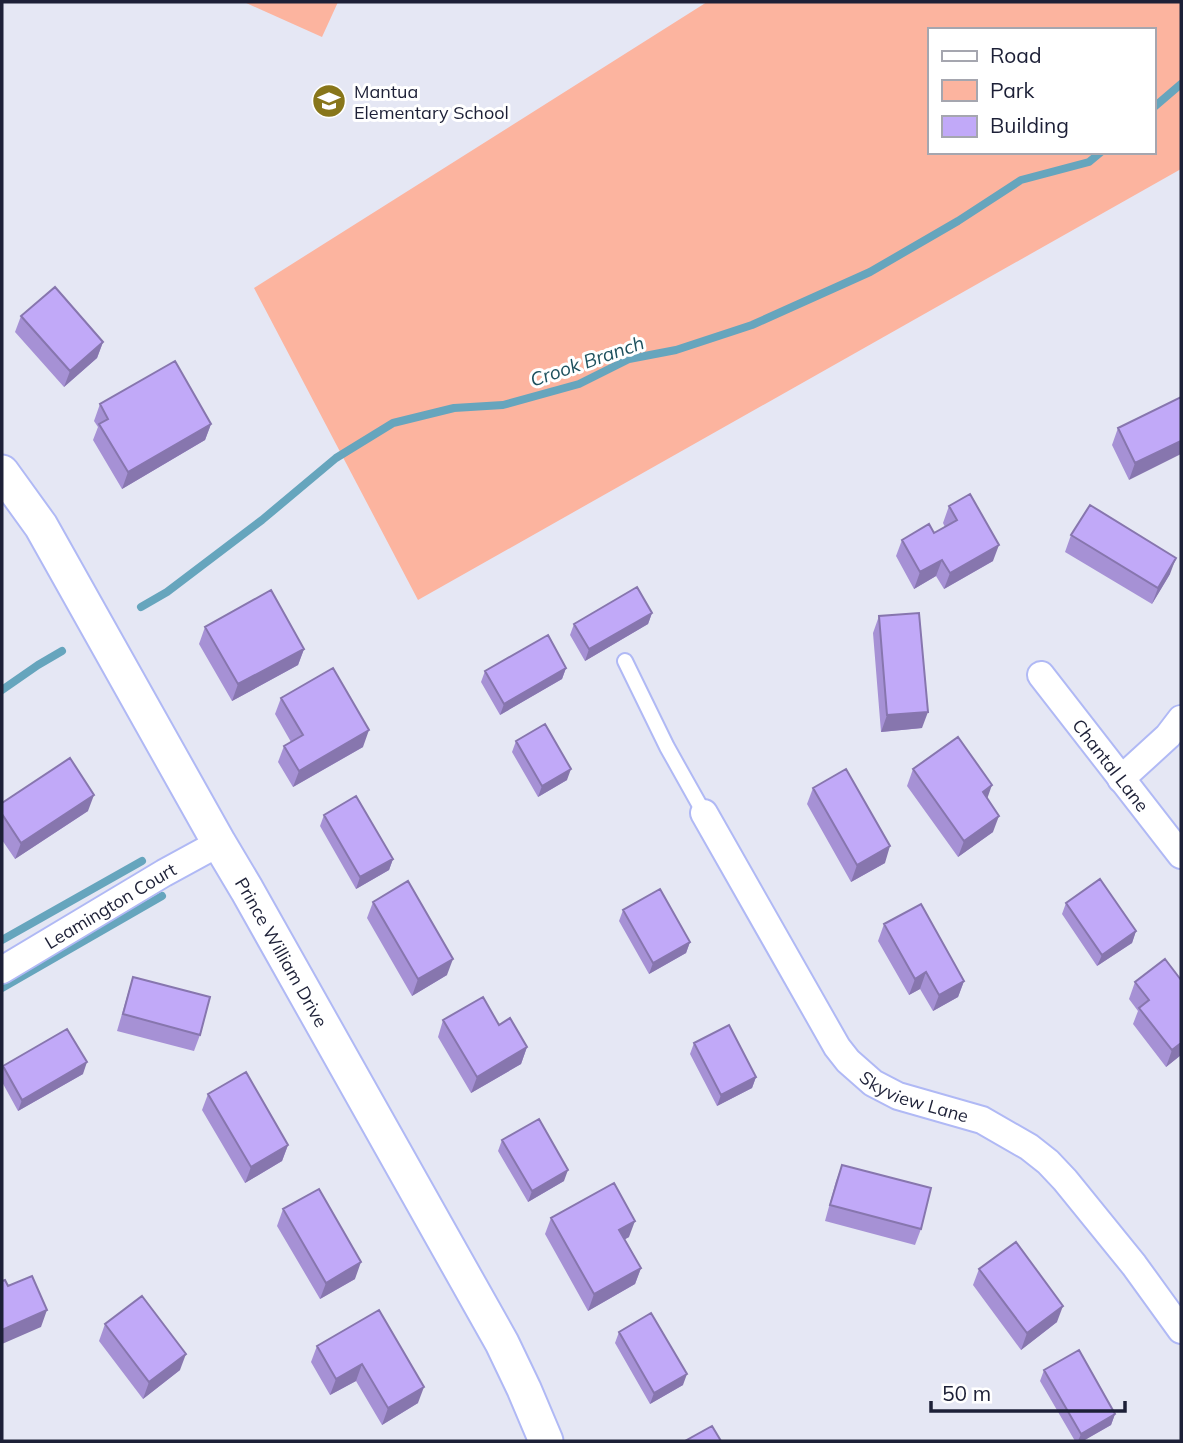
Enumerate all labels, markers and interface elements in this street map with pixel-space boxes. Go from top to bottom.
legend [928,28,1155,154]
text: Road [990,42,1041,68]
text: Park [990,77,1034,103]
place label: Mantua Elementary School [354,80,509,124]
school or university icon: Mantua Elementary School [310,82,348,120]
text: Building [990,112,1069,138]
water label: Crook Branch [527,330,647,392]
street label: Chantal Lane [1068,714,1154,816]
street label: Leamington Court [40,857,180,953]
street label: Prince William Drive [230,873,333,1031]
street label: Skyview Lane [855,1065,971,1127]
scale bar [931,1370,1125,1414]
text: 50 m [942,1380,991,1406]

